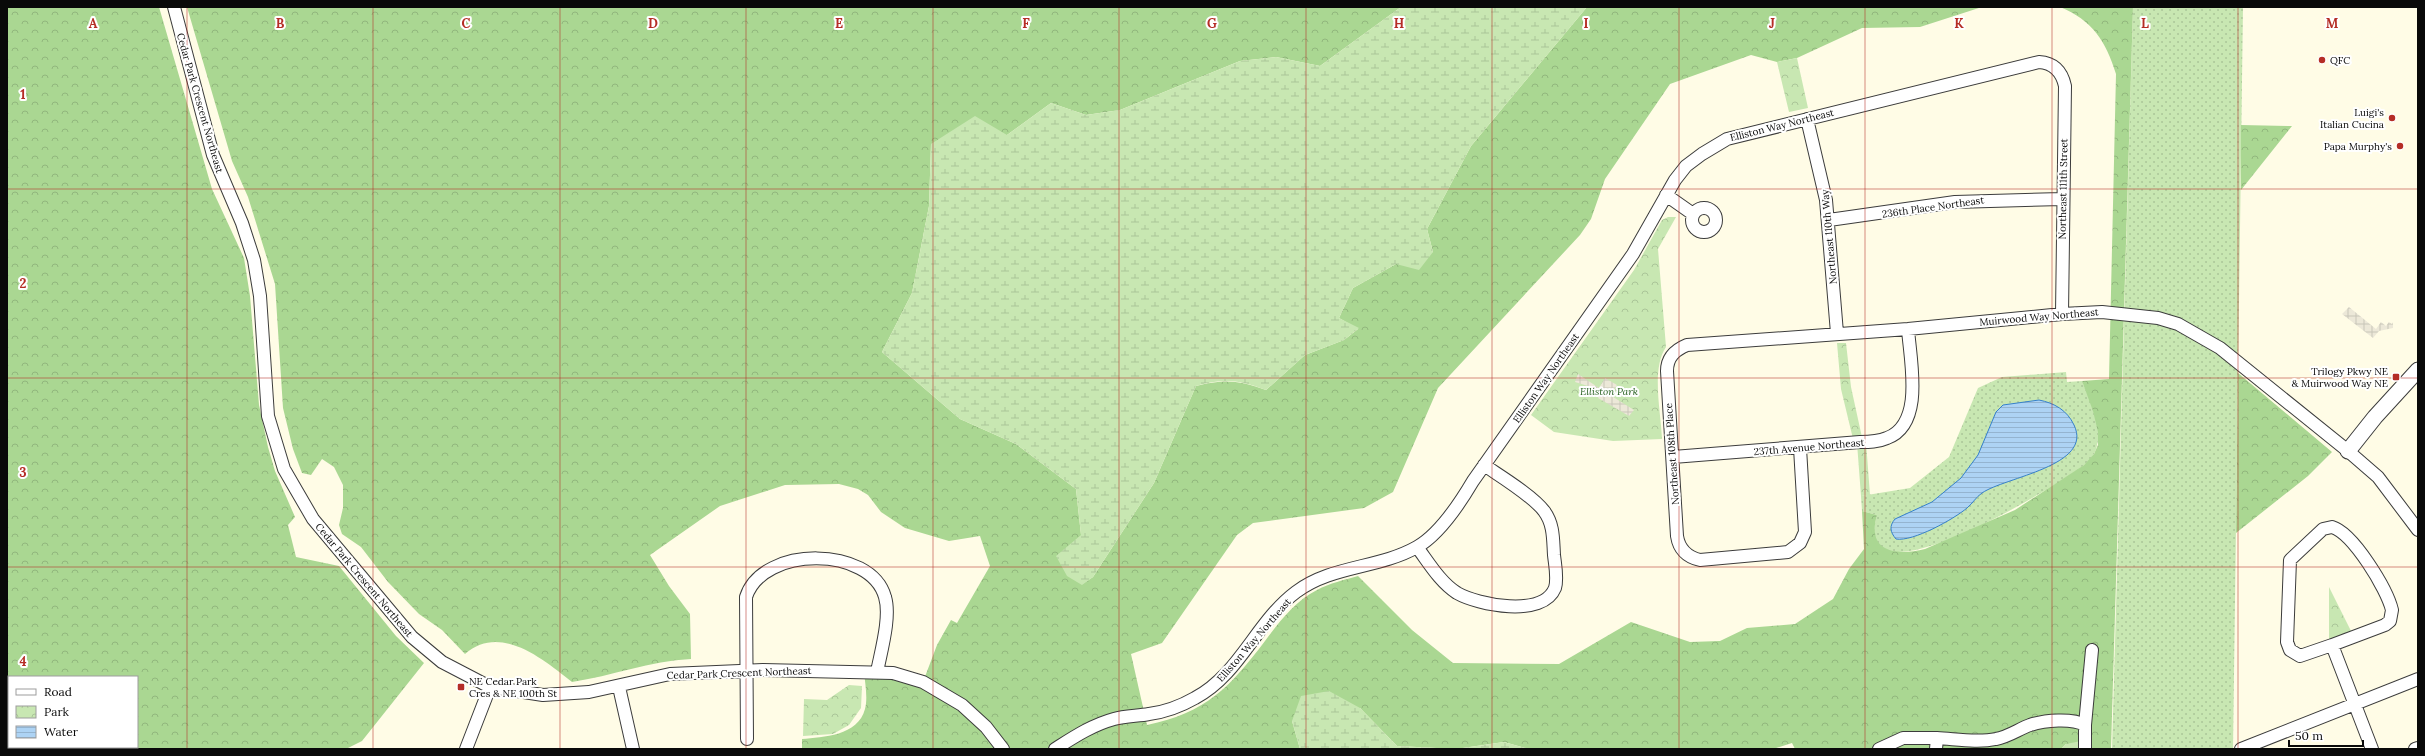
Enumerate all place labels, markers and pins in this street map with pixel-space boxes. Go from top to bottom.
place label: QFC [2330,54,2350,67]
marker: QFC [2317,55,2327,65]
place label: Luigi's Italian Cucina [2320,106,2384,131]
marker: Luigi's Italian Cucina [2387,113,2397,123]
place label: Papa Murphy's [2324,140,2392,153]
marker: Papa Murphy's [2395,141,2405,151]
place label: Trilogy Pkwy NE & Muirwood Way NE [2291,365,2388,390]
marker: Trilogy Pkwy NE & Muirwood Way NE [2391,372,2401,382]
place label: NE Cedar Park Cres & NE 100th St [469,675,557,700]
marker: NE Cedar Park Cres & NE 100th St [456,682,466,692]

